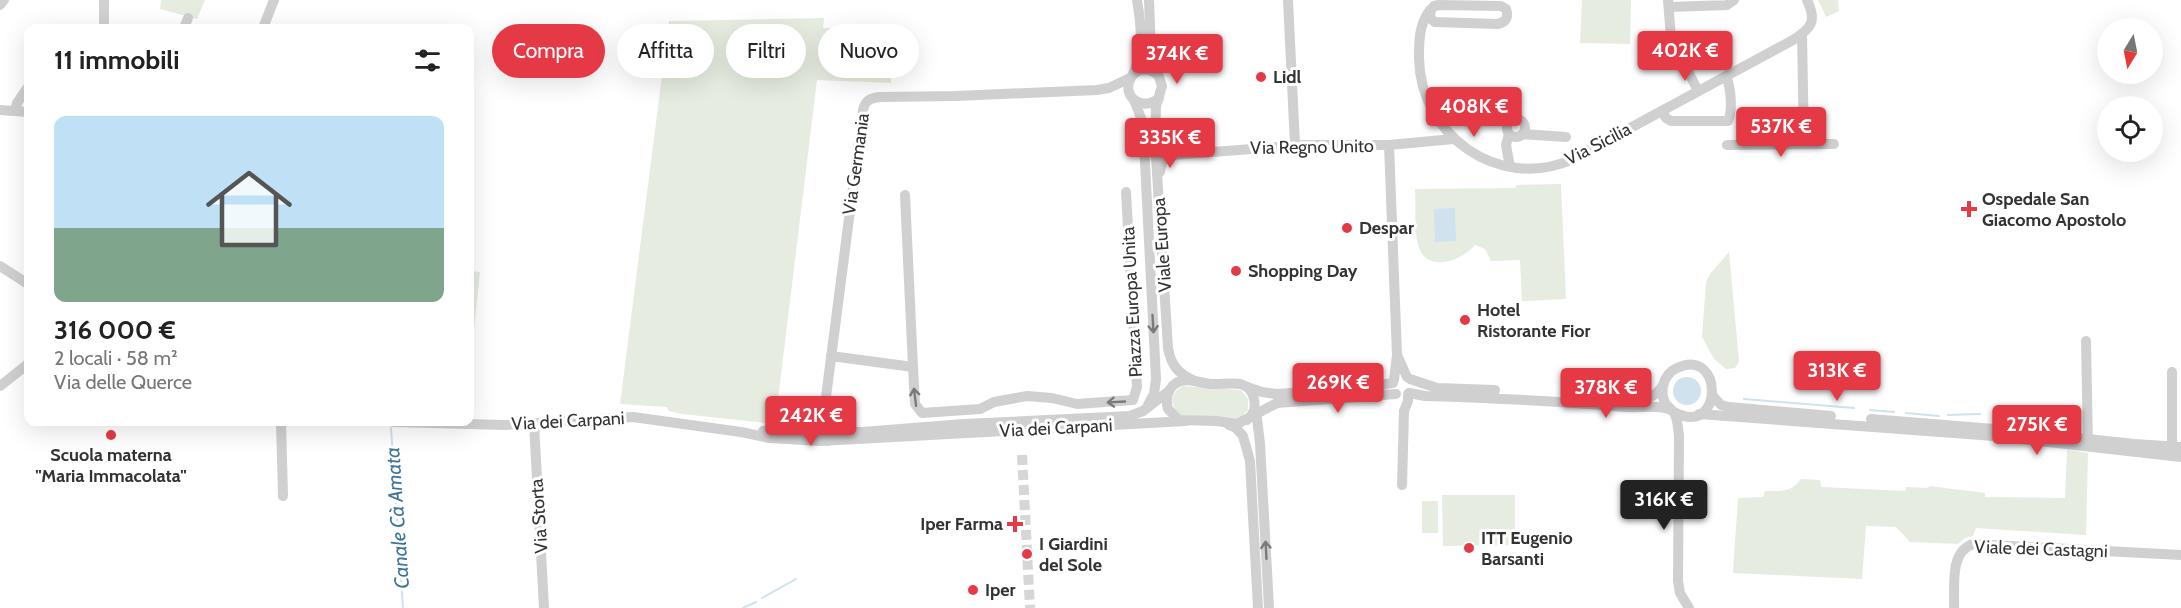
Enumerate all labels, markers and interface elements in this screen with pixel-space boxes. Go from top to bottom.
north arrow [2097,18,2163,84]
map controls [2097,18,2163,162]
chip: Compra [492,24,605,78]
chip: Affitta [617,24,714,78]
chip: Filtri [726,24,806,78]
chip: Nuovo [818,24,919,78]
pin: 402K € [1636,31,1734,82]
pin: 374K € [1128,34,1226,85]
text: 402K € [1652,38,1718,62]
text: 374K € [1146,41,1208,65]
text: 11 immobili [54,44,179,76]
icon: filters [411,44,444,77]
place label: Lidl [1273,66,1302,88]
marker: Lidl [1254,70,1268,84]
pin: 408K € [1425,87,1523,138]
text: 408K € [1440,94,1508,118]
button: locate [2097,96,2163,162]
pin: 537K € [1732,107,1830,158]
street label: Via Germania [838,112,874,216]
text: 537K € [1750,114,1812,138]
pin: 335K € [1121,118,1219,169]
street label: Via Sicilia [1561,118,1635,170]
text: 335K € [1139,125,1201,149]
street label: Via Regno Unito [1250,135,1374,159]
icon: home [195,155,303,263]
place label: Ospedale San Giacomo Apostolo [1982,188,2126,231]
street label: Viale Europa [1148,197,1176,293]
marker: Ospedale San Giacomo Apostolo [1960,200,1978,218]
place label: Despar [1359,217,1414,239]
marker: Despar [1340,221,1354,235]
street label: Piazza Europa Unita [1117,226,1147,378]
place label: Shopping Day [1248,260,1358,282]
marker: Shopping Day [1229,264,1243,278]
place label: Hotel Ristorante Fior [1477,299,1591,342]
marker: Hotel Ristorante Fior [1458,313,1472,327]
text: 316 000 € [54,314,176,346]
one-way arrow [1148,314,1159,334]
text: 2 locali · 58 m² [54,346,178,370]
pin: 313K € [1788,351,1886,402]
text: 313K € [1808,358,1866,382]
pin: 269K € [1289,363,1387,414]
pin: 378K € [1557,368,1655,419]
text: Via delle Querce [54,370,192,394]
text: 269K € [1307,370,1369,394]
text: 378K € [1575,375,1637,399]
one-way arrow [910,387,921,407]
pin: 242K € [762,396,860,447]
one-way arrow [1107,397,1127,408]
text: 242K € [779,403,843,427]
pin: 275K € [1988,405,2086,456]
street label: Via dei Carpani [511,407,625,435]
text: 275K € [2006,412,2068,436]
street label: Via dei Carpani [999,414,1113,442]
marker: Scuola materna "Maria Immacolata" [104,428,118,442]
place label: Scuola materna "Maria Immacolata" [35,444,187,487]
water label: Canale Cà Amata [380,446,414,590]
street label: Via Storta [525,478,553,554]
pin: 316K € [1615,480,1713,531]
text: 316K € [1634,487,1694,511]
place label: Iper Farma [920,513,1003,535]
marker: Iper Farma [1008,517,1022,531]
place label: ITT Eugenio Barsanti [1481,527,1573,570]
place label: I Giardini del Sole [1039,533,1108,576]
street label: Viale dei Castagni [1974,536,2108,562]
one-way arrow [1260,540,1271,560]
marker: ITT Eugenio Barsanti [1462,541,1476,555]
marker: I Giardini del Sole [1020,547,1034,561]
place label: Iper [985,579,1015,601]
marker: Iper [966,583,980,597]

